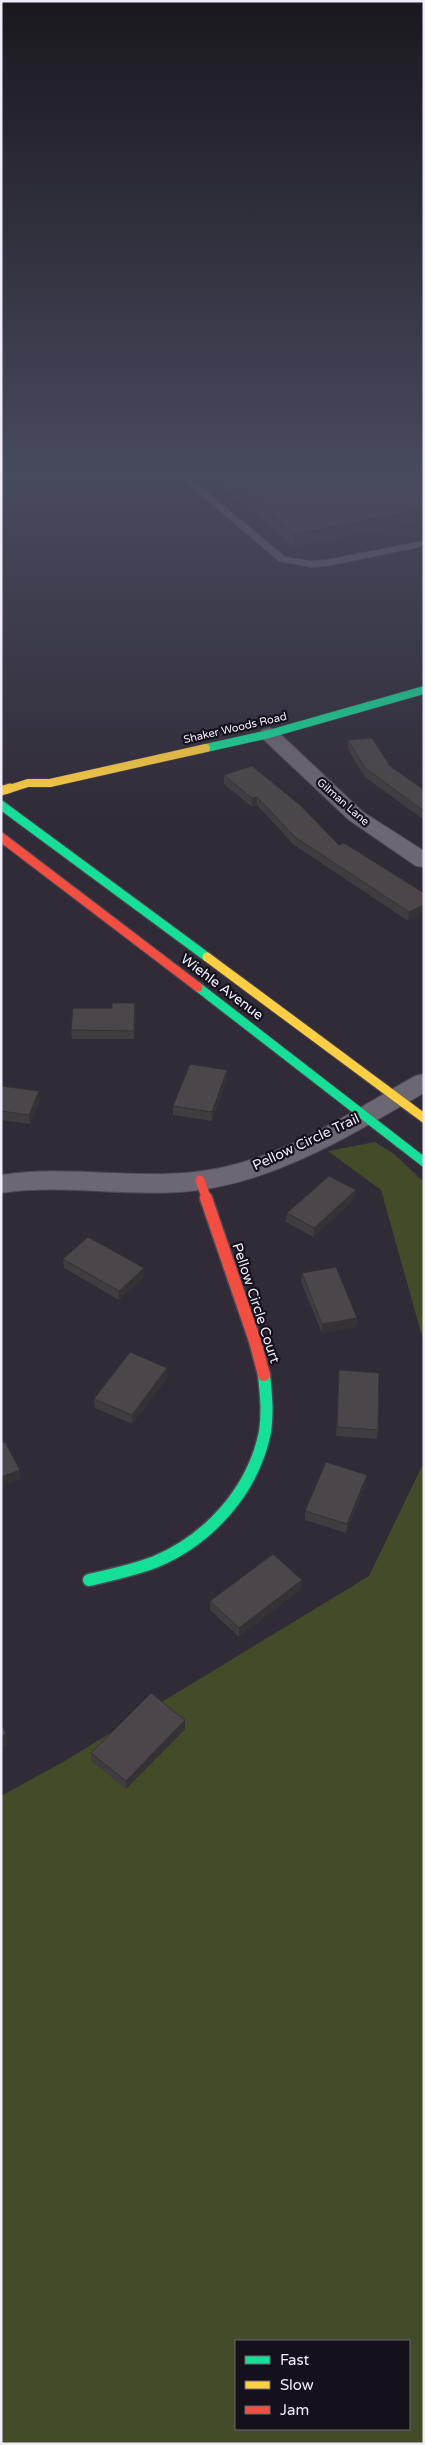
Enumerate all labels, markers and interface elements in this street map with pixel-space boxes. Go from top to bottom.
street label: Shaker Woods Road [182,710,288,746]
street label: Gilman Lane [314,776,372,828]
street label: Wiehle Avenue [177,950,267,1024]
street label: Pellow Circle Trail [250,1110,362,1174]
street label: Pellow Circle Court [229,1241,284,1366]
legend [235,2340,410,2430]
text: Fast [280,2351,310,2369]
text: Slow [280,2376,314,2394]
text: Jam [280,2401,309,2419]

